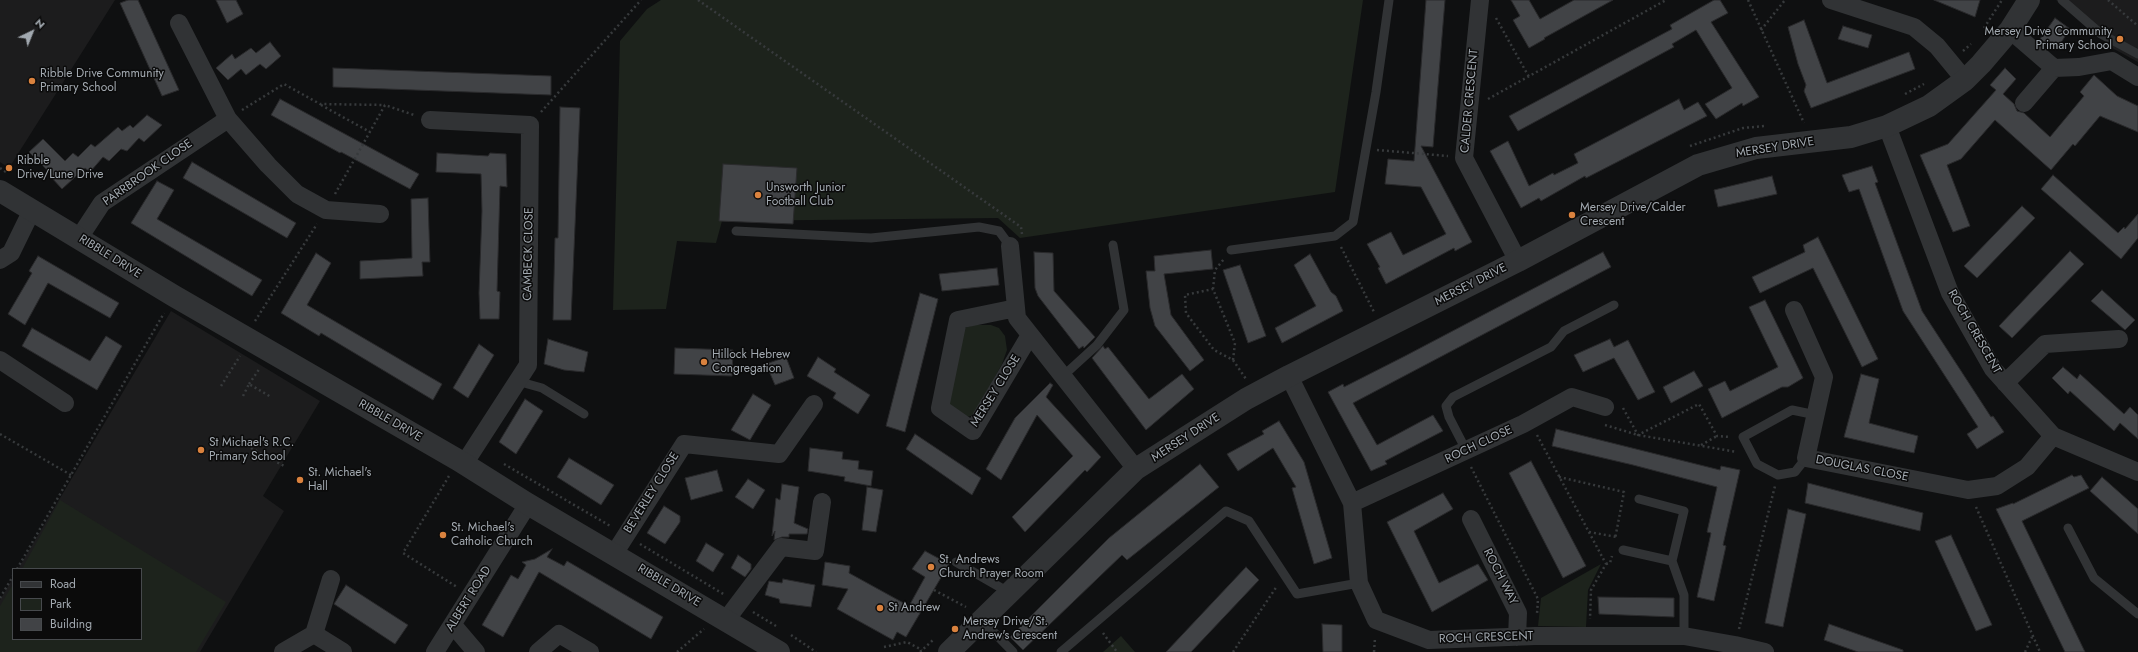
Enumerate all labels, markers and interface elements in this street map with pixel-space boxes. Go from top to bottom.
north arrow [12,12,52,52]
text: N [32,14,49,32]
place label: Mersey Drive Community Primary School [1985,25,2112,53]
marker: Mersey Drive Community Primary School [2115,34,2125,44]
street label: CALDER CRESCENT [1458,48,1482,154]
place label: Ribble Drive Community Primary School [40,67,164,95]
marker: Ribble Drive Community Primary School [27,76,37,86]
street label: MERSEY DRIVE [1735,135,1815,161]
street label: PARRBROOK CLOSE [101,137,195,209]
place label: Ribble Drive/Lune Drive [17,154,103,182]
marker: Ribble Drive/Lune Drive [4,163,14,173]
place label: Unsworth Junior Football Club [766,181,845,209]
marker: Unsworth Junior Football Club [753,190,763,200]
place label: Mersey Drive/Calder Crescent [1580,201,1686,229]
street label: CAMBECK CLOSE [521,207,537,301]
marker: Mersey Drive/Calder Crescent [1567,210,1577,220]
street label: RIBBLE DRIVE [76,232,144,282]
street label: MERSEY DRIVE [1433,261,1509,309]
street label: ROCH CRESCENT [1944,288,2004,376]
place label: Hillock Hebrew Congregation [712,348,790,376]
street label: MERSEY CLOSE [968,352,1024,430]
marker: Hillock Hebrew Congregation [699,357,709,367]
street label: RIBBLE DRIVE [356,397,424,445]
street label: MERSEY DRIVE [1149,410,1223,466]
street label: ROCH CLOSE [1443,423,1515,467]
place label: St Michael's R.C. Primary School [209,436,294,464]
marker: St Michael's R.C. Primary School [196,445,206,455]
street label: BEVERLEY CLOSE [621,450,683,536]
street label: DOUGLAS CLOSE [1814,453,1910,485]
place label: St. Michael's Hall [308,466,371,494]
marker: St. Michael's Hall [295,475,305,485]
place label: St. Michael's Catholic Church [451,521,533,549]
marker: St. Michael's Catholic Church [438,530,448,540]
street label: ROCH WAY [1480,547,1520,607]
place label: St. Andrews Church Prayer Room [939,553,1044,581]
street label: RIBBLE DRIVE [635,562,703,610]
marker: St. Andrews Church Prayer Room [926,562,936,572]
street label: ALBERT ROAD [443,564,495,634]
legend [12,568,142,640]
text: Road [50,575,76,593]
text: Park [50,595,71,613]
place label: St Andrew [888,601,940,615]
marker: St Andrew [875,603,885,613]
text: Building [50,615,92,633]
place label: Mersey Drive/St. Andrew's Crescent [963,615,1057,643]
marker: Mersey Drive/St. Andrew's Crescent [950,624,960,634]
street label: ROCH CRESCENT [1439,629,1533,647]

